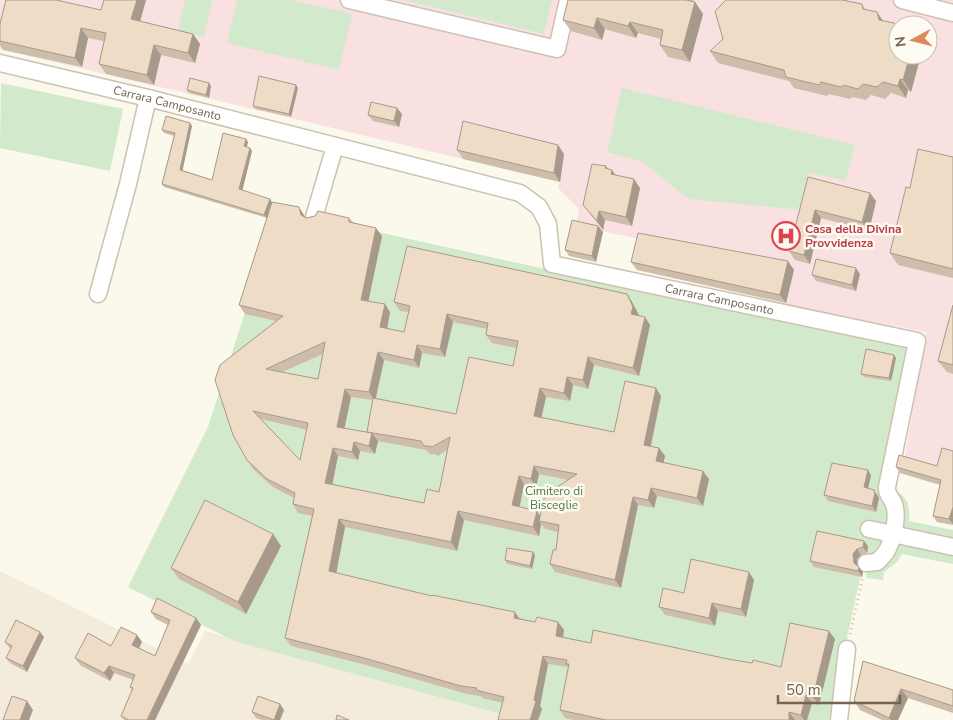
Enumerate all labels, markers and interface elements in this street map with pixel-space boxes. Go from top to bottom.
north arrow [888,15,938,65]
text: N [891,35,911,48]
street label: Carrara Camposanto [112,82,223,124]
hospital icon: Casa della Divina Provvidenza [771,221,801,251]
place label: Casa della Divina Provvidenza [805,221,902,251]
street label: Carrara Camposanto [663,280,776,319]
park label: Cimitero di Bisceglie [525,483,583,513]
scale bar [778,672,900,704]
text: 50 m [786,680,821,700]

